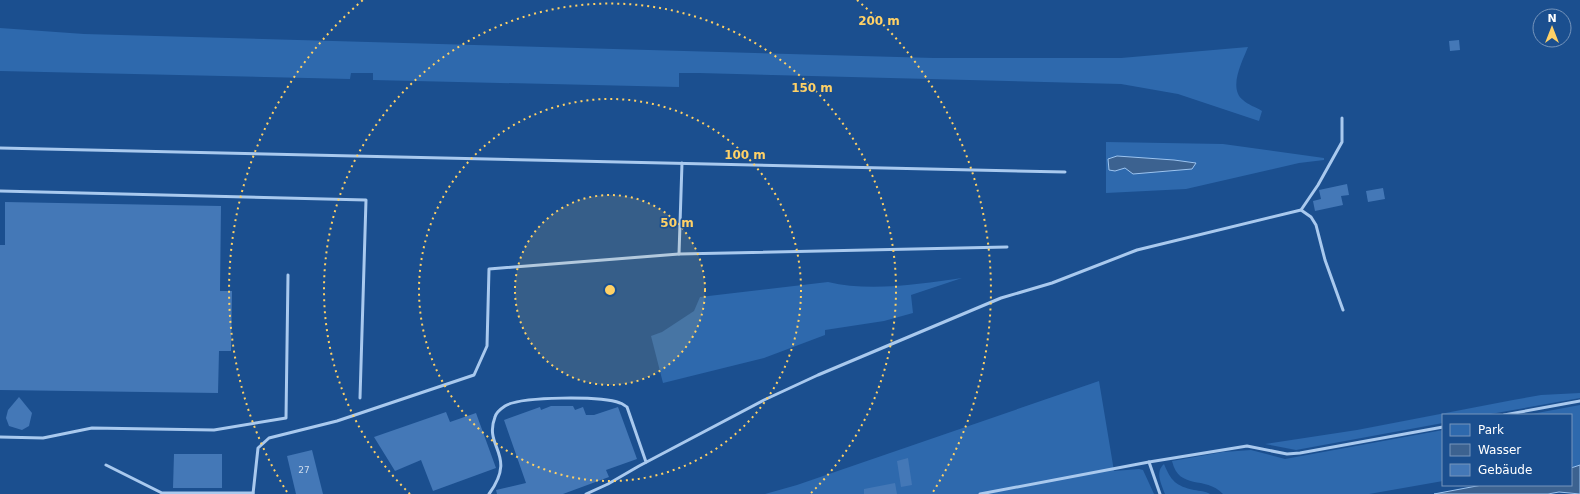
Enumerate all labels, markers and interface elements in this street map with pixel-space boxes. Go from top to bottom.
north arrow [1532,8,1572,48]
text: N [1547,12,1557,25]
text: 200 m [858,14,900,28]
text: 150 m [791,81,833,95]
text: 100 m [724,148,766,162]
text: 50 m [660,216,694,230]
centre of rings [603,283,617,297]
legend [1442,414,1572,486]
text: Park [1478,423,1504,437]
text: Wasser [1478,443,1521,457]
text: Gebäude [1478,463,1532,477]
house number: 27 [298,465,310,475]

